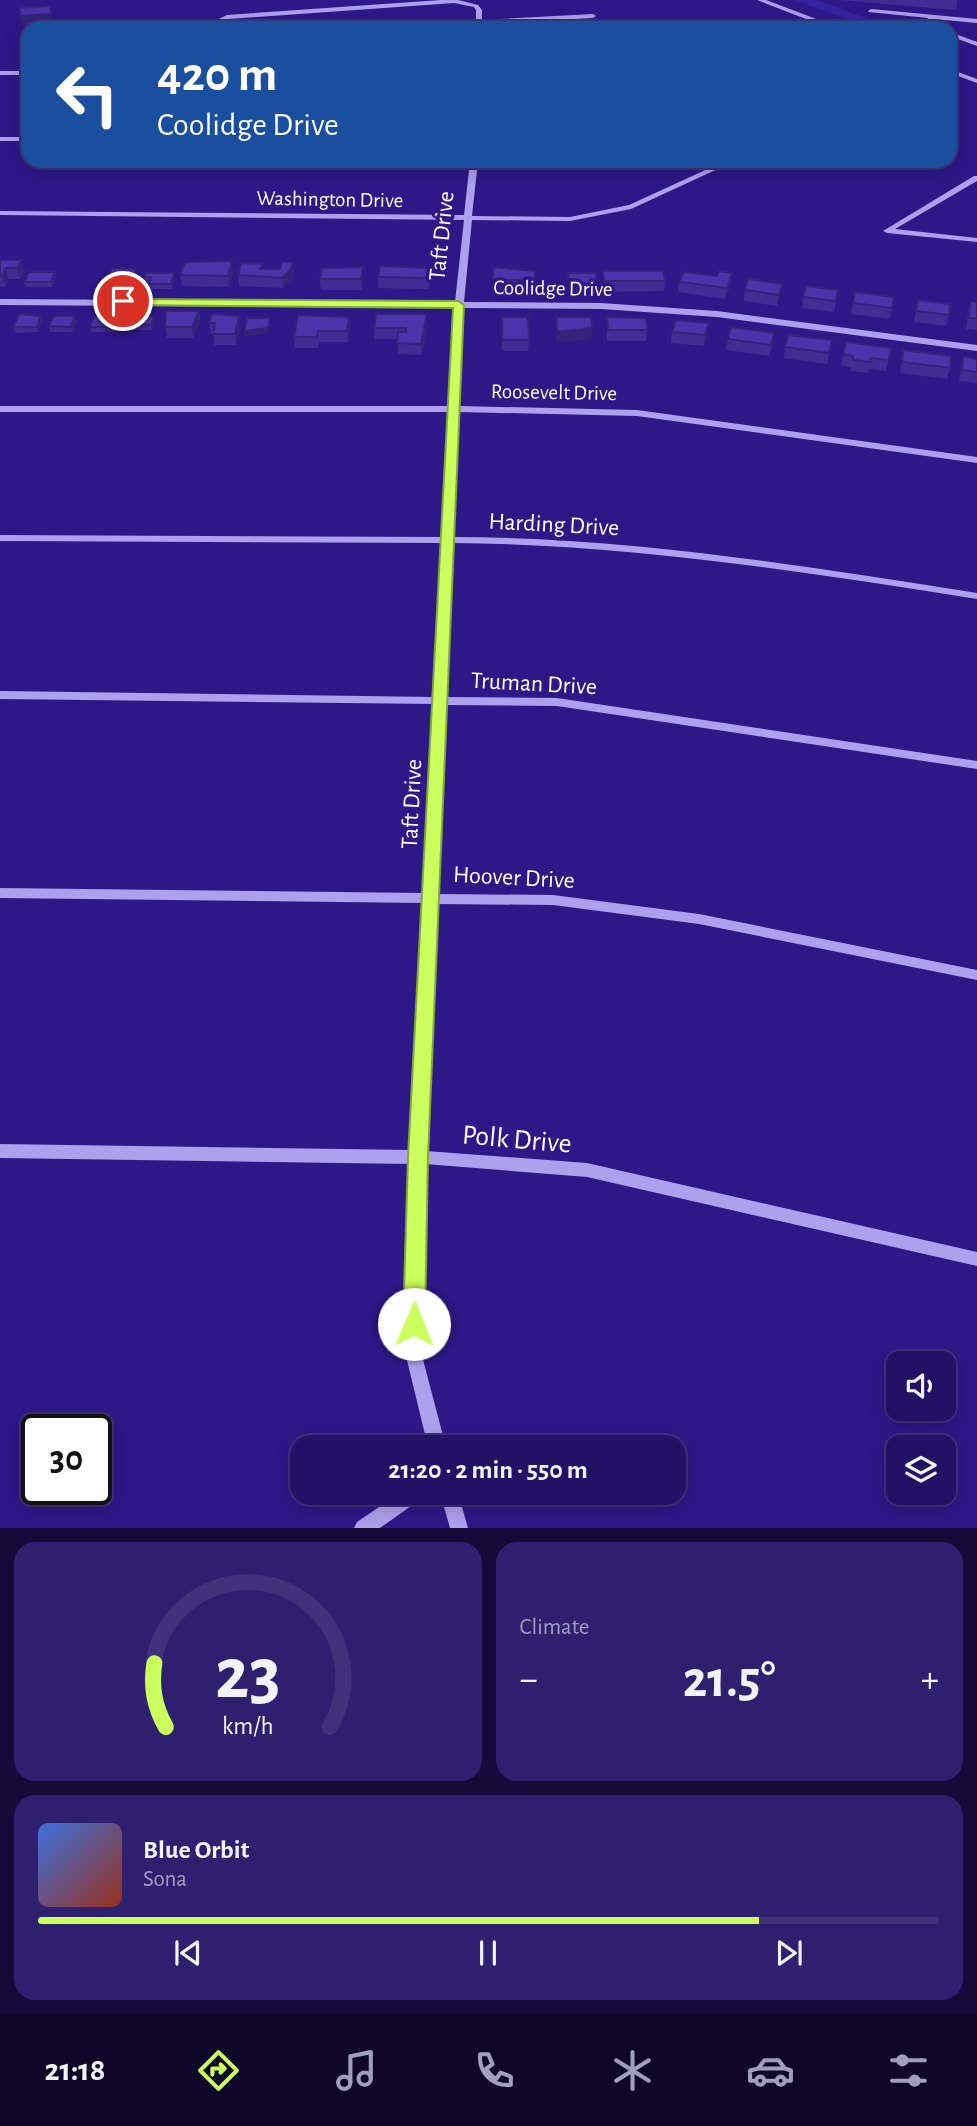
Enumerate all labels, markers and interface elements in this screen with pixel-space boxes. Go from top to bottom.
icon: left [42,49,133,140]
text: 420 m [157,51,277,100]
text: Coolidge Drive [157,109,339,141]
street label: Washington Drive [256,188,403,211]
street label: Taft Drive [425,190,459,282]
pin [93,271,153,331]
street label: Coolidge Drive [493,277,613,300]
icon: arrive [104,282,142,320]
street label: Roosevelt Drive [491,381,617,404]
street label: Harding Drive [488,510,620,540]
street label: Truman Drive [470,669,598,699]
street label: Taft Drive [398,758,426,850]
street label: Hoover Drive [453,863,575,893]
street label: Polk Drive [461,1121,573,1159]
position arrow [377,1287,451,1361]
map controls [886,1351,956,1505]
button: sound [886,1351,956,1421]
speed limit sign: 30 [21,1414,112,1505]
button: layers [886,1435,956,1505]
text: 21:20 · 2 min · 550 m [388,1457,588,1483]
text: Climate [520,1616,589,1639]
text: 23 [215,1640,281,1713]
text: 21.5° [683,1654,776,1706]
text: − [520,1661,538,1699]
text: + [921,1661,939,1699]
text: km/h [222,1714,274,1739]
text: Blue Orbit [143,1837,249,1863]
text: Sona [143,1868,187,1891]
icon: previous [169,1934,207,1972]
icon: pause [469,1934,507,1972]
icon: next [770,1934,808,1972]
icon: directions [194,2046,243,2095]
icon: music [332,2046,381,2095]
icon: phone [470,2046,519,2095]
icon: climate [608,2046,657,2095]
icon: car [746,2046,795,2095]
icon: filters [884,2046,933,2095]
text: 21:18 [44,2054,106,2086]

